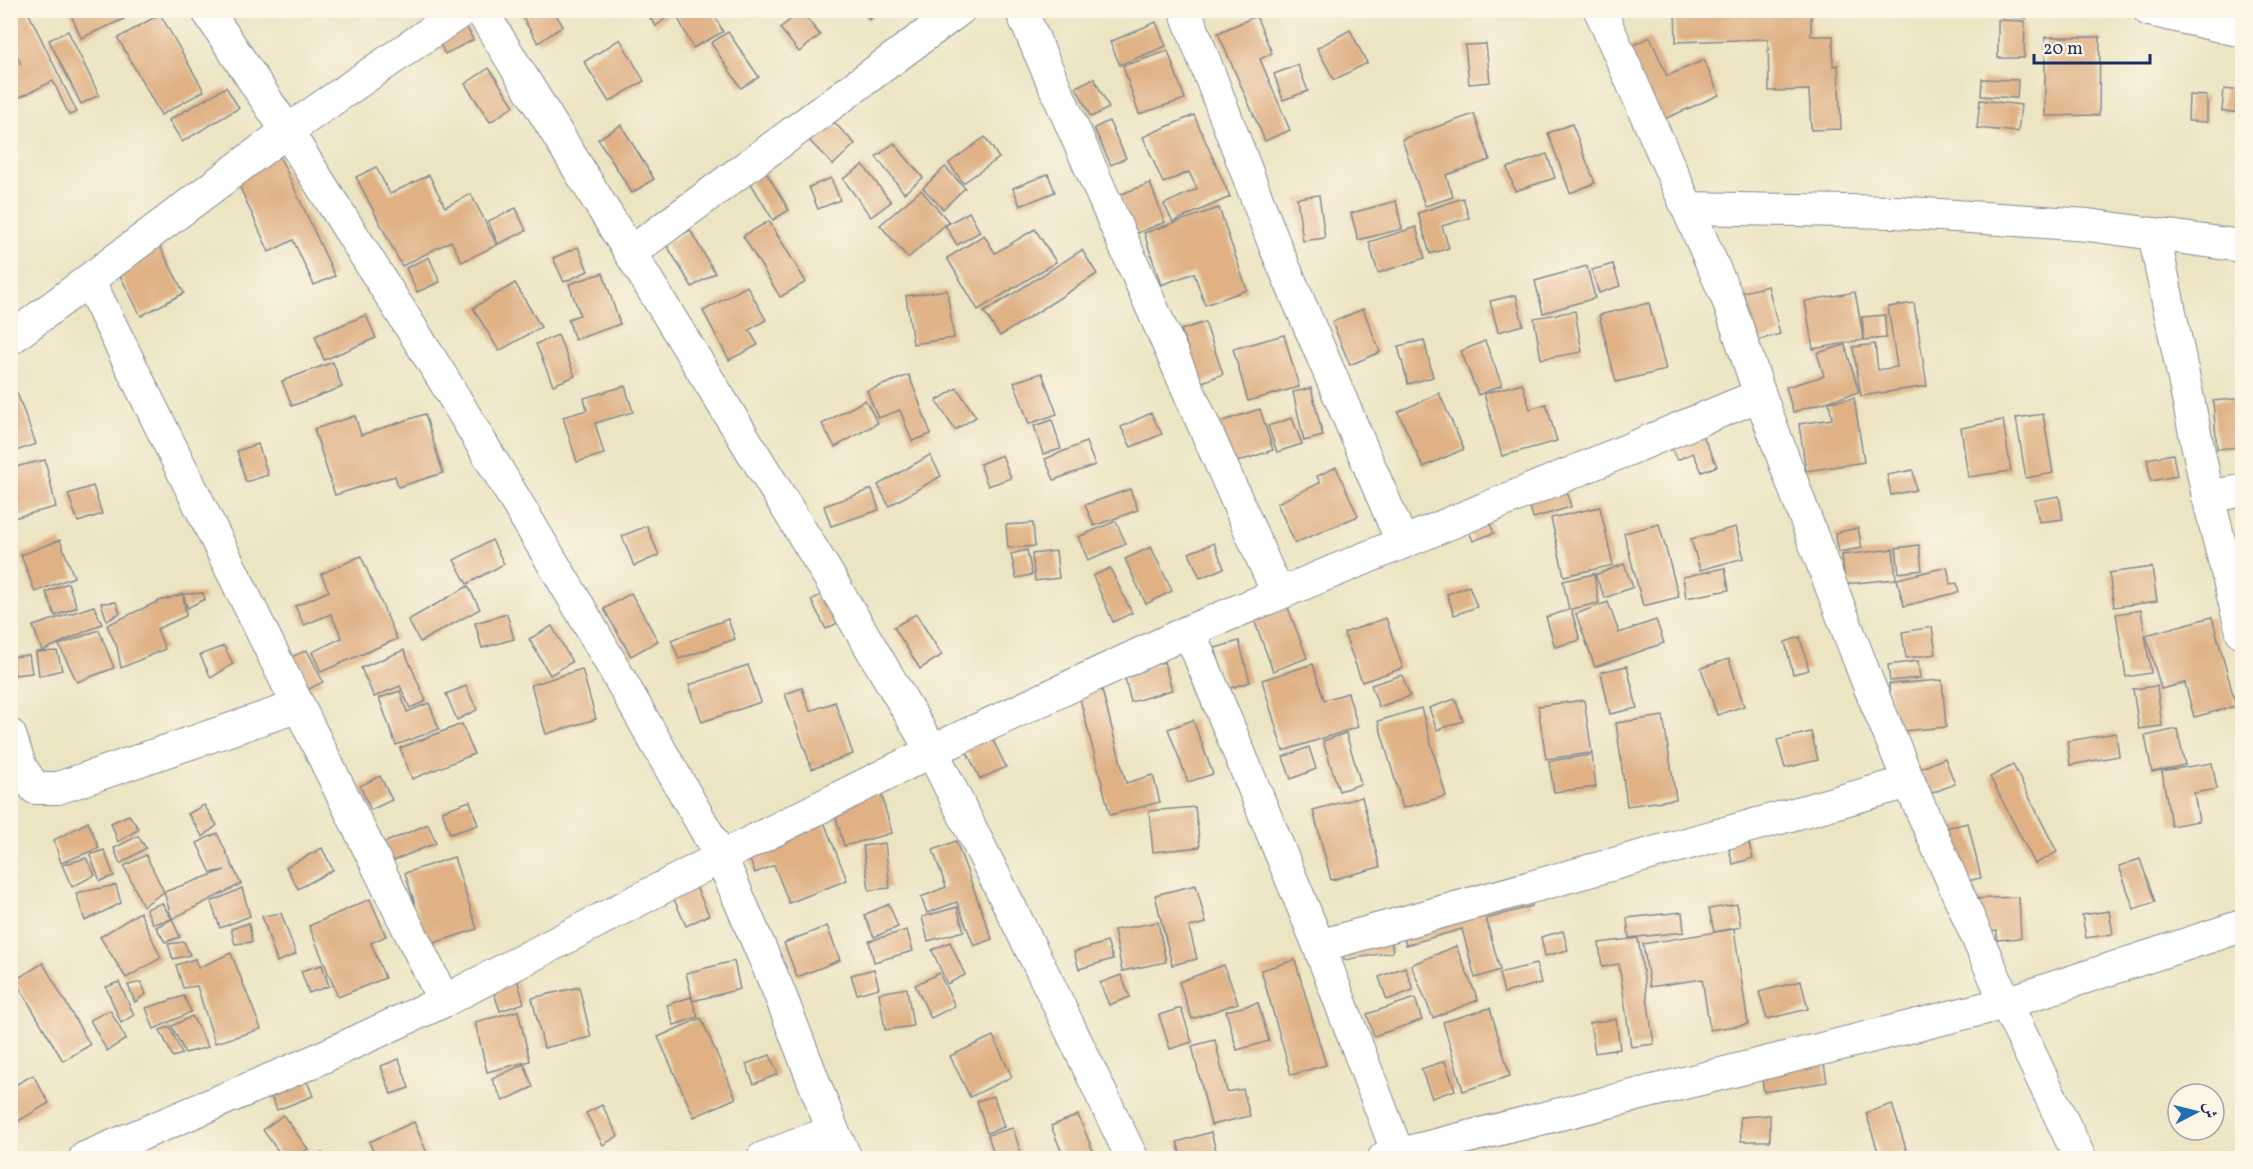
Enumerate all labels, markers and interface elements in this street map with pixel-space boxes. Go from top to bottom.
scale bar [2034,27,2150,65]
text: 20 m [2043,37,2083,62]
north arrow [2166,1082,2226,1142]
text: ش [2197,1101,2221,1120]

